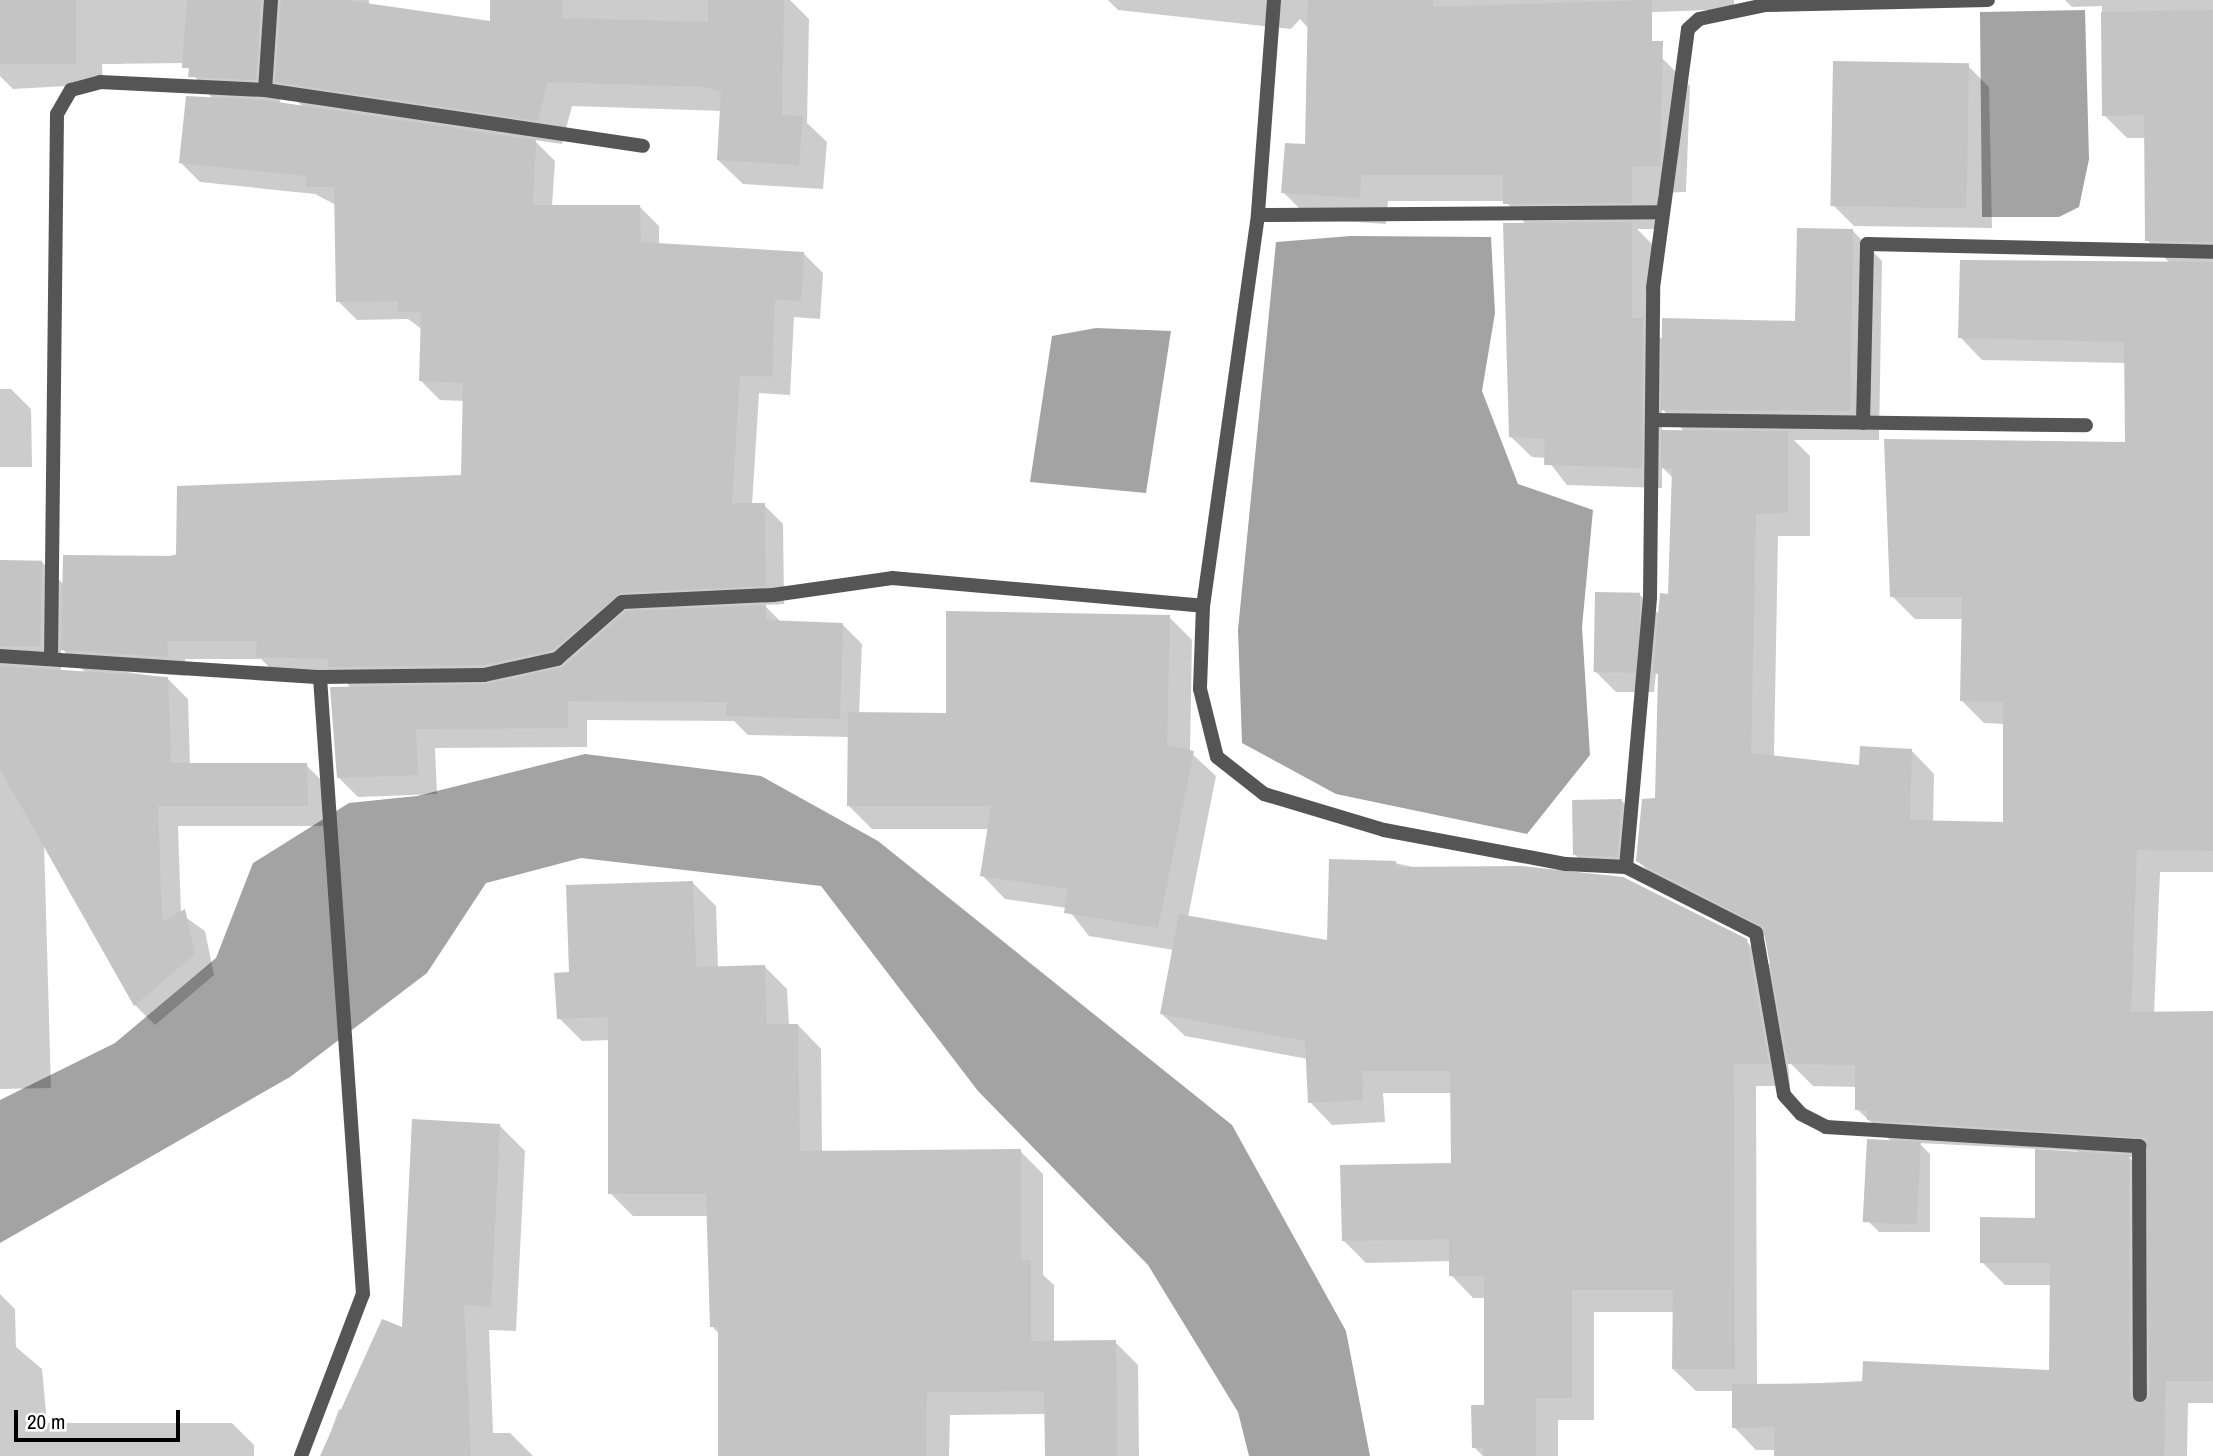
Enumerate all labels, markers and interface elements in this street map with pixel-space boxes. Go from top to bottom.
scale bar [18,1396,184,1440]
text: 20 m [27,1407,65,1436]

